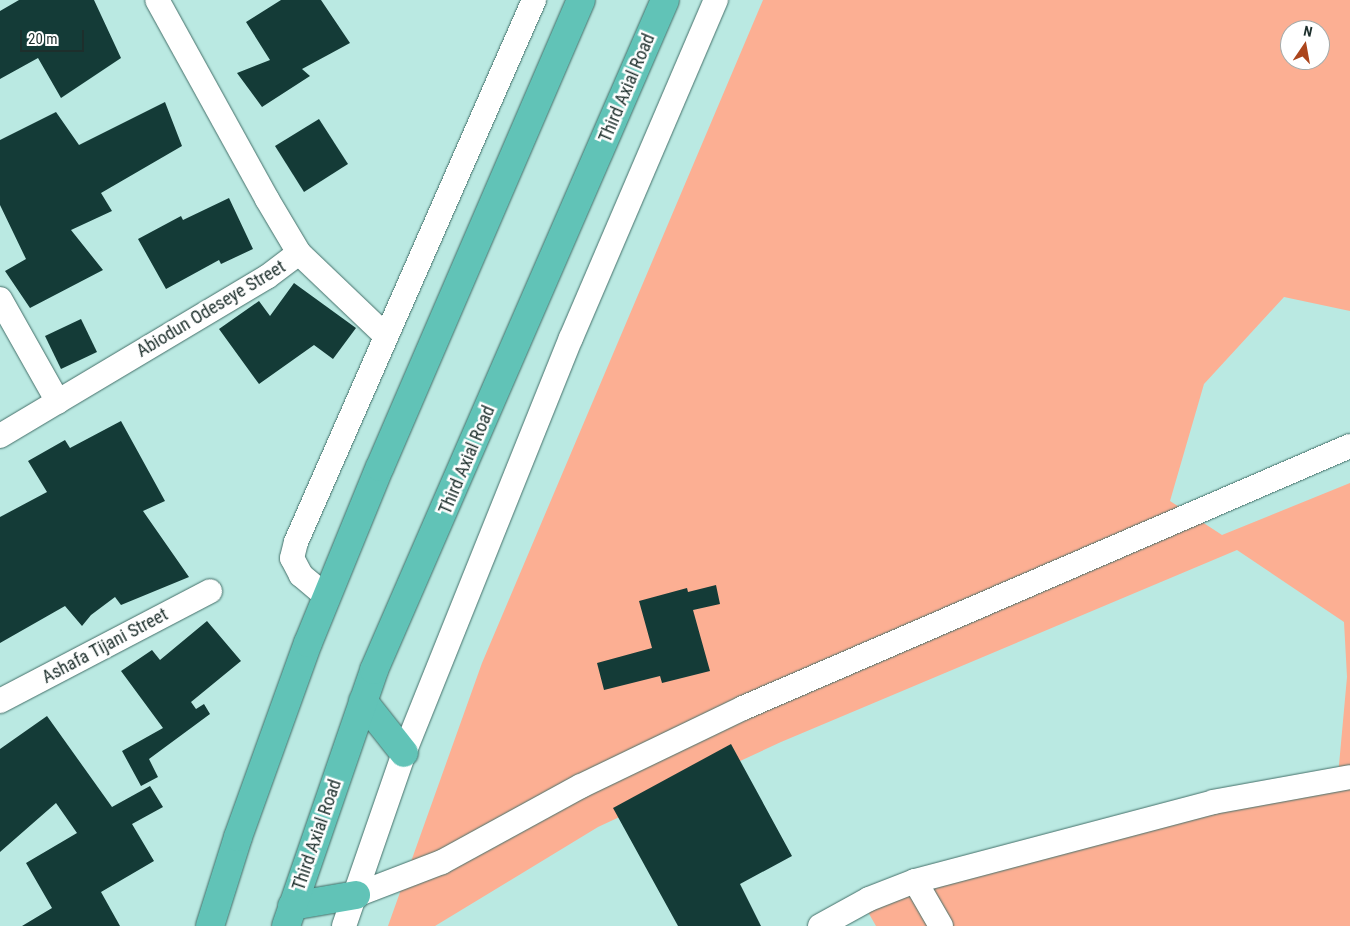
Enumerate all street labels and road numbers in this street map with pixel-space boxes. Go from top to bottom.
street label: Third Axial Road [594,30,660,146]
street label: Abiodun Odeseye Street [133,256,289,362]
street label: Third Axial Road [434,402,500,518]
street label: Ashafa Tijani Street [38,604,172,688]
street label: Third Axial Road [288,777,346,893]

